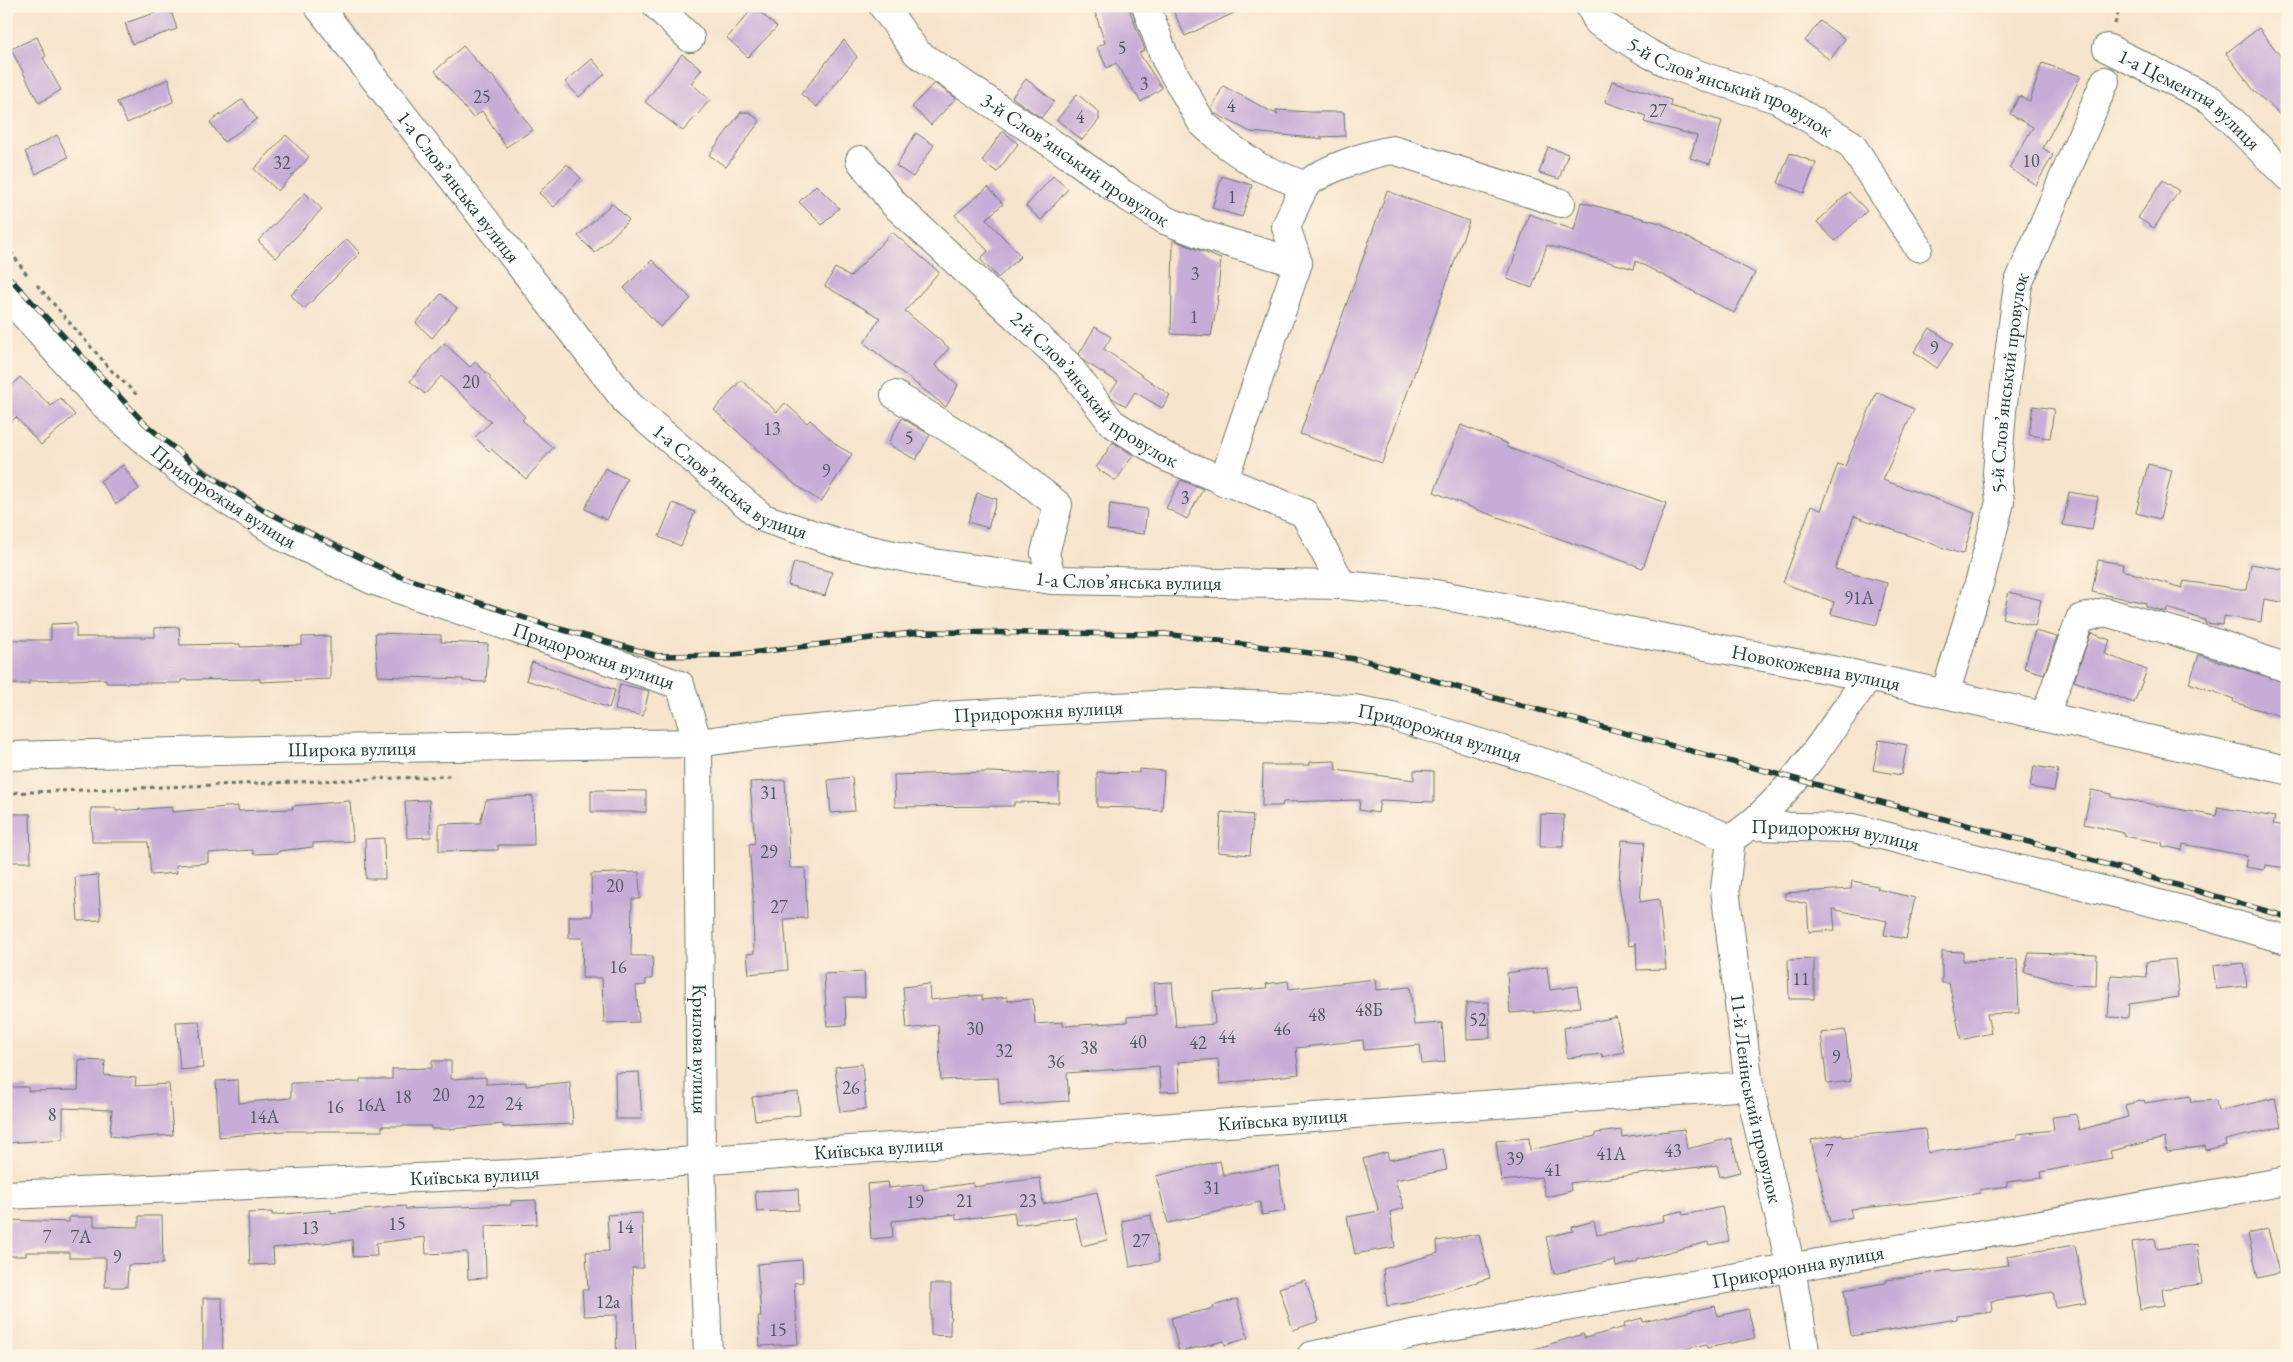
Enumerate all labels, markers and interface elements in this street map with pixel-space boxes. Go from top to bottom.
street label: 5-й Слов’янський провулок [1623,30,1838,143]
house number: 5 [1118,36,1126,59]
street label: 1-а Цементна вулиця [2114,43,2267,156]
house number: 3 [1140,72,1148,95]
house number: 25 [473,85,491,108]
street label: 3-й Слов’янський провулок [976,87,1175,233]
house number: 4 [1227,94,1236,117]
house number: 27 [1649,99,1667,122]
street label: 1-а Слов’янська вулиця [391,105,526,268]
house number: 4 [1076,105,1085,128]
house number: 10 [2022,149,2040,172]
house number: 32 [273,151,291,174]
house number: 1 [1228,185,1236,208]
house number: 3 [1191,262,1199,285]
street label: 5-й Слов’янський провулок [1984,267,2035,494]
street label: 2-й Слов’янський провулок [1005,305,1182,474]
house number: 1 [1190,305,1198,328]
house number: 9 [1930,336,1939,359]
house number: 20 [462,370,480,393]
house number: 13 [763,417,781,440]
street label: 1-а Слов’янська вулиця [647,418,811,545]
house number: 5 [905,426,913,449]
street label: Придорожня вулиця [146,438,300,554]
house number: 9 [822,459,831,482]
house number: 3 [1181,486,1189,509]
street label: 1-а Слов’янська вулиця [1034,565,1222,596]
house number: 91А [1844,586,1874,609]
street label: Придорожня вулиця [509,616,678,695]
street label: Новокожевна вулиця [1729,638,1903,697]
street label: Придорожня вулиця [953,694,1124,728]
street label: Придорожня вулиця [1356,697,1525,768]
street label: Широка вулиця [287,735,417,763]
house number: 31 [760,781,778,804]
street label: Придорожня вулиця [1751,813,1922,857]
house number: 29 [760,840,778,863]
house number: 20 [606,874,624,897]
house number: 27 [770,895,788,918]
house number: 16 [609,955,627,978]
house number: 11 [1792,967,1810,990]
street label: Крилова вулиця [687,984,714,1114]
street label: 11-й Ленінський провулок [1725,992,1789,1206]
house number: 48Б [1355,998,1383,1021]
house number: 48 [1308,1003,1326,1026]
house number: 52 [1469,1008,1487,1031]
house number: 30 [966,1017,984,1040]
house number: 46 [1273,1017,1291,1040]
house number: 44 [1218,1025,1236,1048]
house number: 40 [1129,1030,1147,1053]
house number: 42 [1189,1031,1207,1054]
house number: 38 [1080,1036,1098,1059]
house number: 32 [995,1039,1013,1062]
house number: 9 [1832,1045,1841,1068]
house number: 36 [1047,1050,1065,1073]
house number: 26 [842,1076,860,1099]
house number: 20 [432,1083,450,1106]
house number: 18 [394,1085,412,1108]
house number: 22 [467,1090,485,1113]
house number: 24 [505,1092,523,1115]
house number: 16А [356,1093,386,1116]
house number: 16 [326,1095,344,1118]
street label: Київська вулиця [1217,1102,1348,1137]
house number: 8 [48,1103,56,1126]
house number: 14А [249,1105,279,1128]
street label: Київська вулиця [813,1130,944,1165]
house number: 43 [1664,1139,1682,1162]
house number: 7 [1825,1139,1834,1162]
house number: 41А [1596,1142,1626,1165]
house number: 39 [1506,1147,1524,1170]
house number: 41 [1544,1158,1562,1181]
street label: Київська вулиця [409,1159,540,1191]
house number: 31 [1203,1176,1221,1199]
house number: 21 [956,1189,974,1212]
house number: 23 [1019,1189,1037,1212]
house number: 19 [906,1190,924,1213]
house number: 15 [388,1212,406,1235]
house number: 14 [616,1215,634,1238]
house number: 13 [301,1216,319,1239]
house number: 7 [43,1225,52,1248]
house number: 7А [70,1225,92,1248]
house number: 27 [1132,1229,1150,1252]
street label: Прикордонна вулиця [1710,1239,1886,1294]
house number: 9 [113,1245,122,1268]
house number: 12а [596,1290,621,1313]
house number: 15 [769,1318,787,1341]

